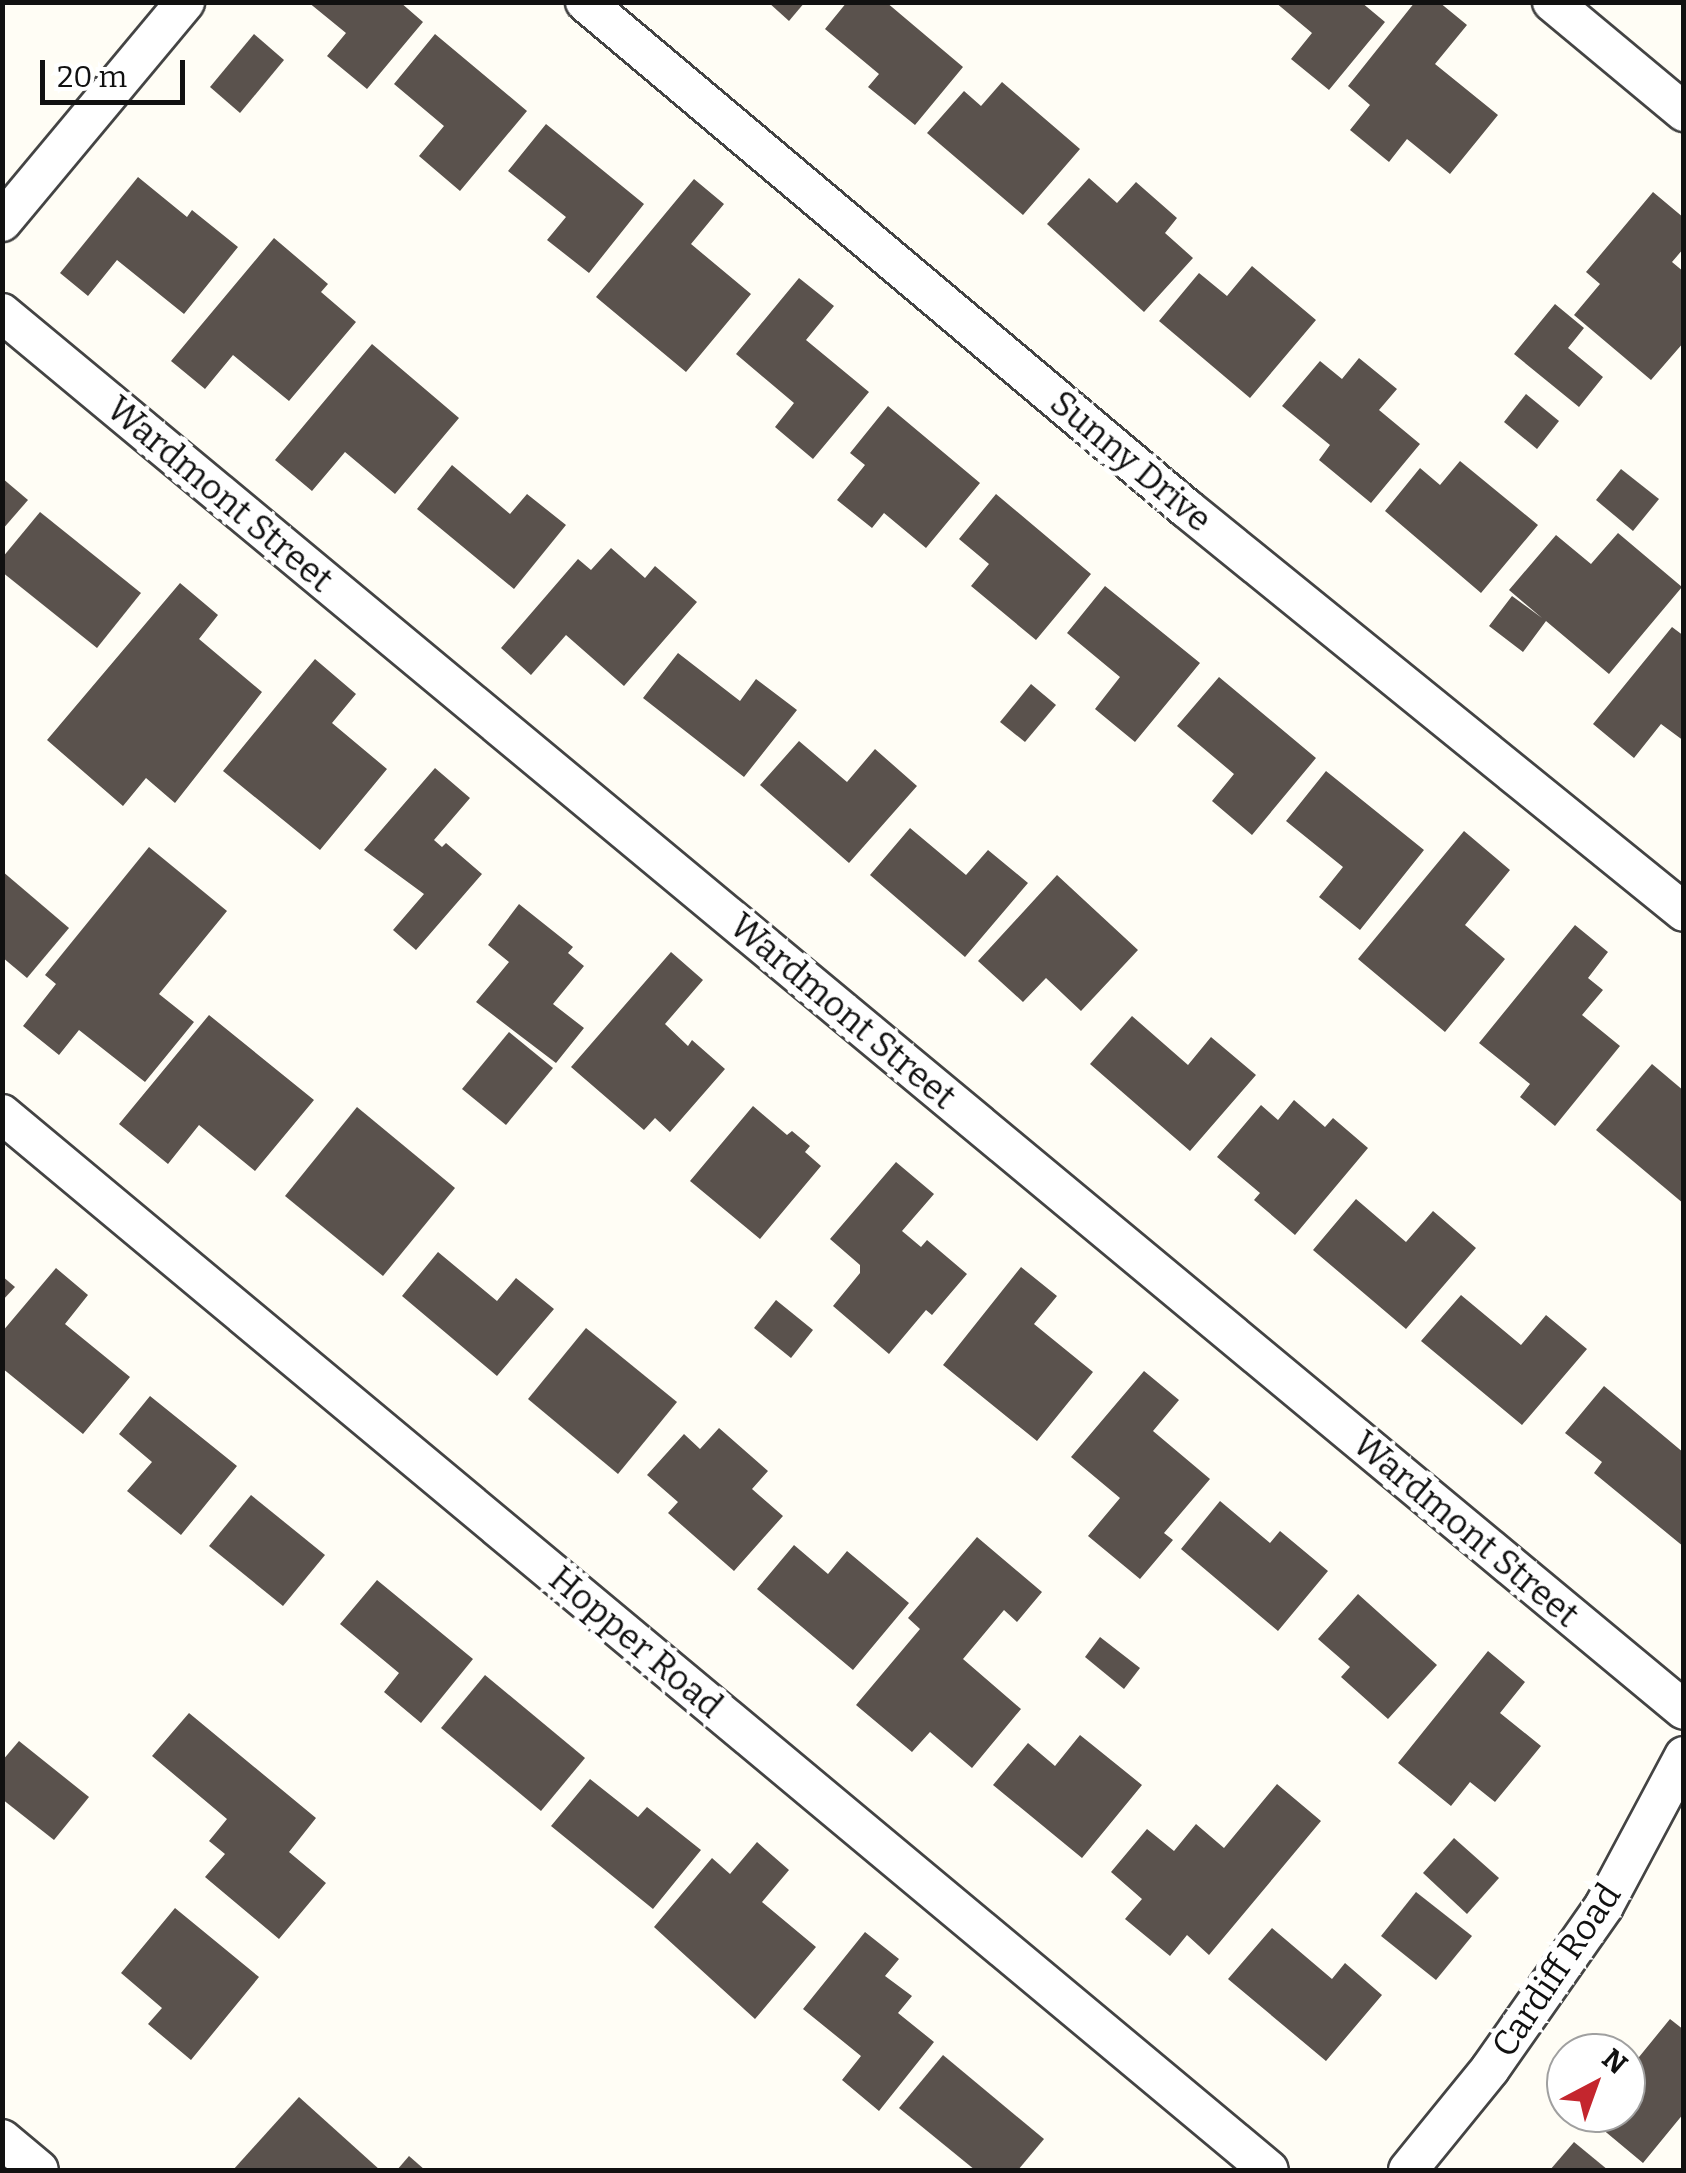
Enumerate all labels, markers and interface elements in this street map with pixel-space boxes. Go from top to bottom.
scale bar [45,40,190,102]
text: 20 m [57,59,127,95]
street label: Sunny Drive [1042,382,1220,540]
street label: Wardmont Street [99,387,341,601]
street label: Wardmont Street [722,904,964,1118]
street label: Wardmont Street [1345,1422,1587,1636]
street label: Hopper Road [541,1557,731,1727]
street label: Cardiff Road [1483,1875,1629,2065]
north arrow [1546,2033,1646,2133]
text: N [1596,2042,1634,2081]

